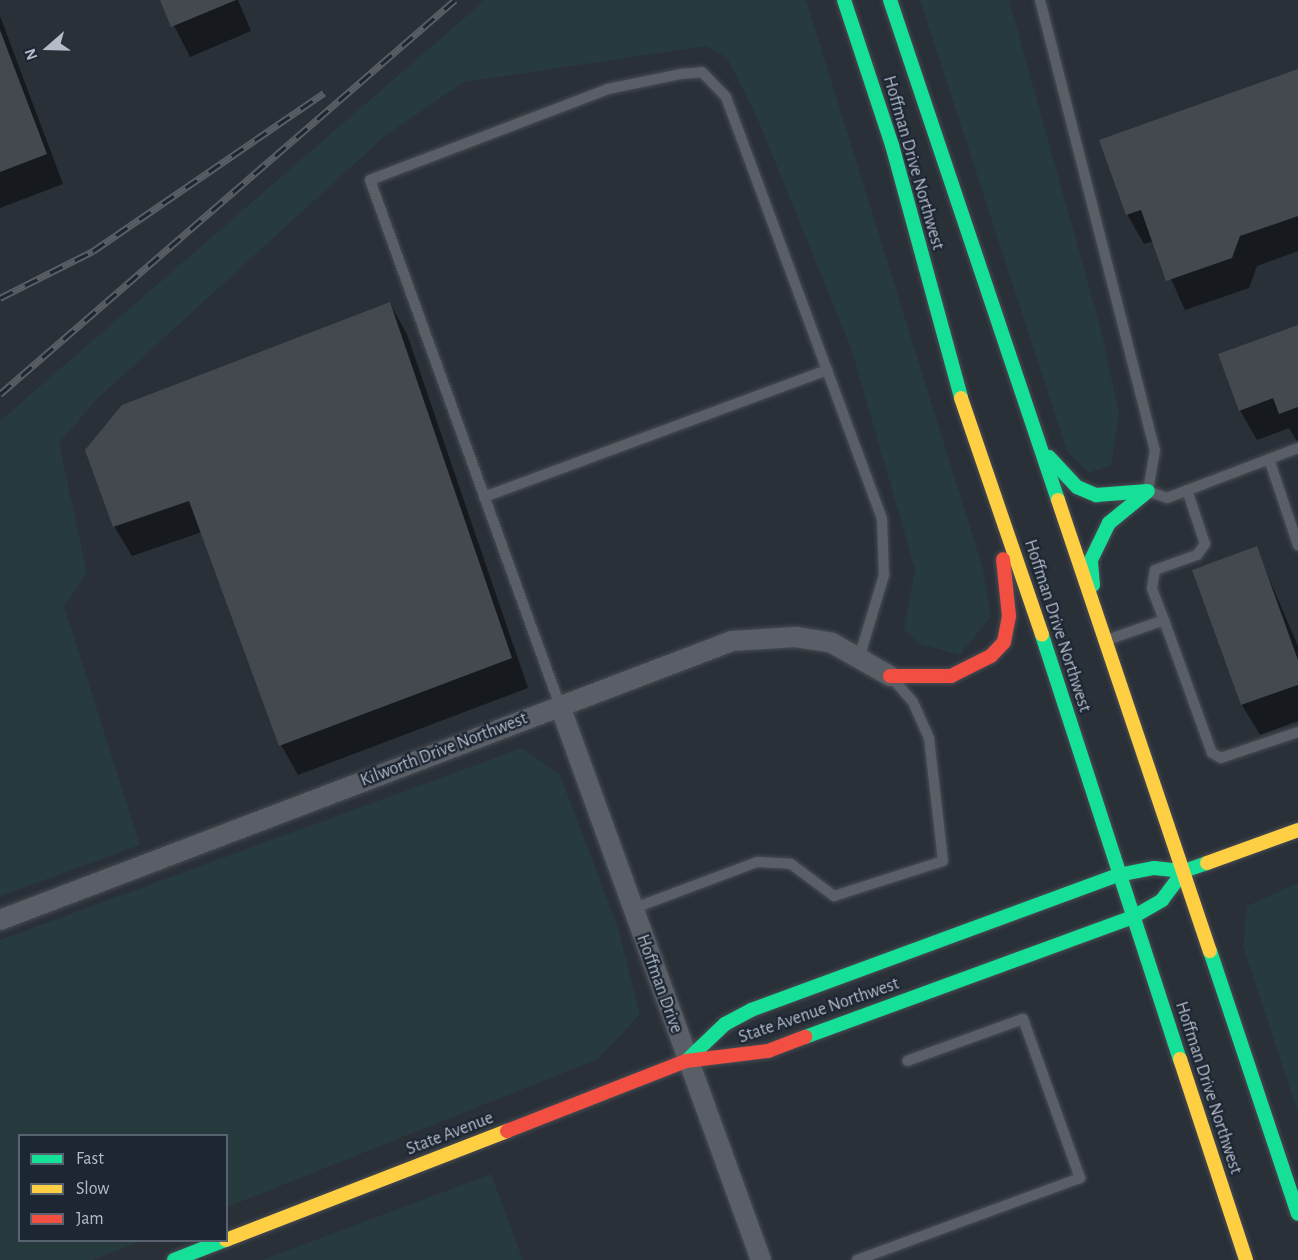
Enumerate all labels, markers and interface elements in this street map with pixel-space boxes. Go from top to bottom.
north arrow [18,18,78,78]
text: N [22,46,41,62]
street label: Hoffman Drive Northwest [878,73,948,253]
street label: Hoffman Drive Northwest [1019,537,1095,715]
street label: Kilworth Drive Northwest [357,708,531,792]
street label: Hoffman Drive [631,932,687,1036]
street label: State Avenue Northwest [736,973,902,1049]
street label: Hoffman Drive Northwest [1170,999,1246,1177]
street label: State Avenue [403,1107,497,1161]
legend [18,1134,228,1242]
text: Fast [76,1150,104,1168]
text: Slow [76,1180,109,1198]
text: Jam [76,1210,104,1228]

